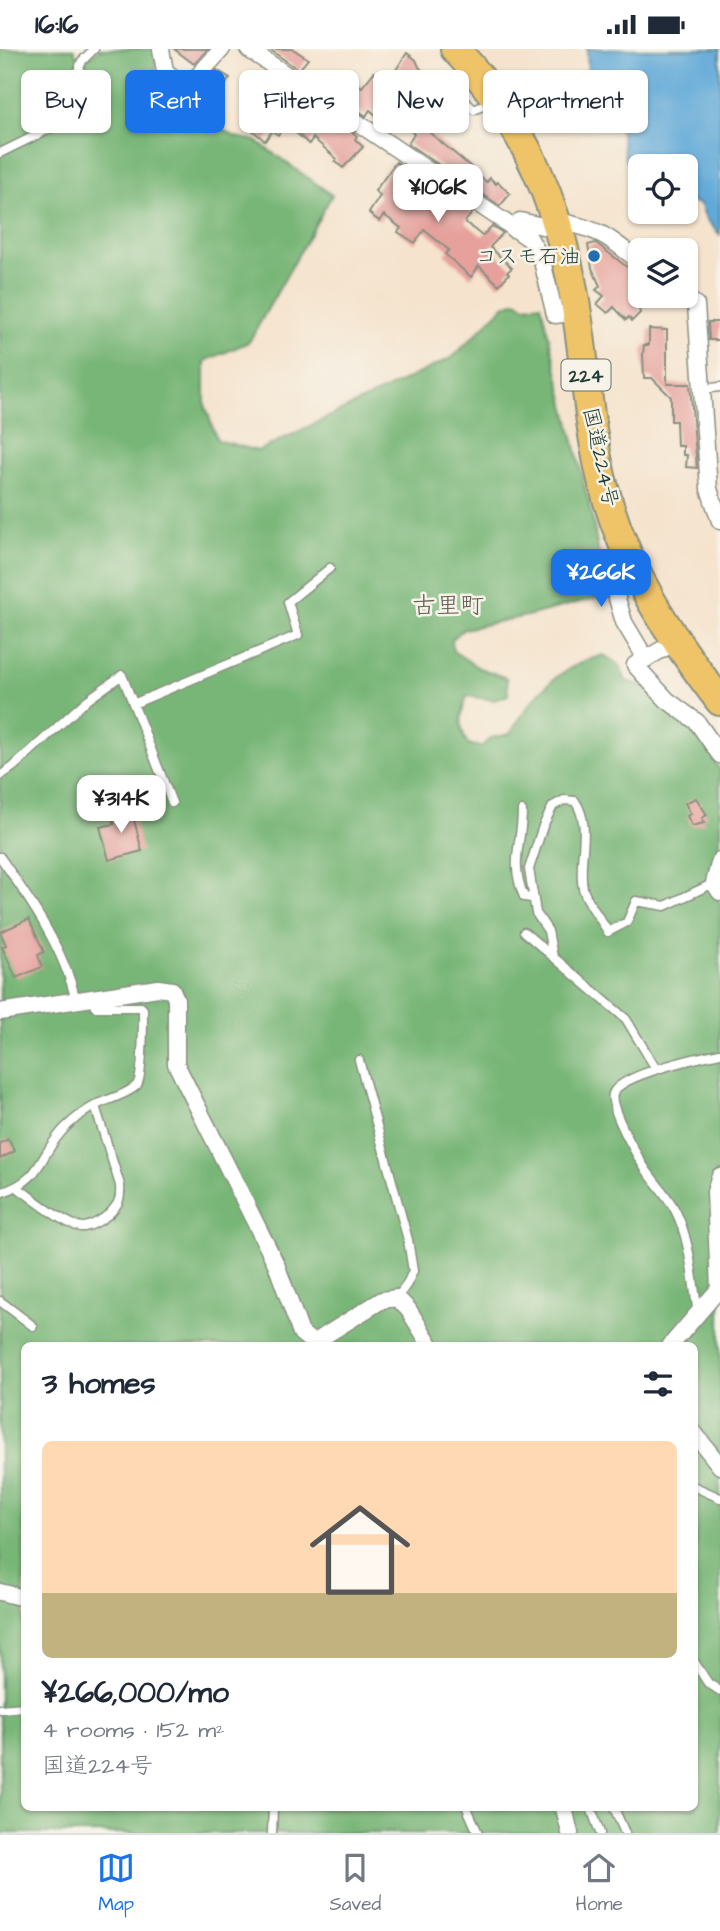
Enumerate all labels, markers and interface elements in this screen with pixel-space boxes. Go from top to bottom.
text: 16:16 [35,7,79,43]
chip: Buy [21,70,111,133]
chip: Rent [125,70,225,133]
chip: Filters [239,70,359,133]
chip: New [373,70,469,133]
chip: Apartment [483,70,648,133]
map controls [628,154,698,308]
button: locate [628,154,698,224]
pin: ¥106K [389,165,487,224]
text: ¥106K [409,171,467,203]
button: layers [628,238,698,308]
place label: コスモ石油 [476,242,580,271]
marker: コスモ石油 [586,248,602,264]
road number: 224 [562,359,610,391]
street label: 国道224号 [576,405,625,510]
pin: ¥266K [552,549,650,609]
text: ¥266K [567,556,635,588]
district label: 古里町 [412,589,484,623]
pin: ¥314K [72,775,170,835]
text: ¥314K [93,782,149,814]
text: 3 homes [42,1363,156,1405]
icon: filters [639,1365,677,1403]
icon: home [297,1487,423,1613]
text: ¥266,000/mo [42,1672,229,1714]
text: 4 rooms · 152 m² [42,1714,225,1746]
text: 国道224号 [42,1750,153,1782]
tab: Map [97,1849,135,1918]
tab: Saved [329,1849,381,1918]
tab: Home [576,1849,623,1918]

